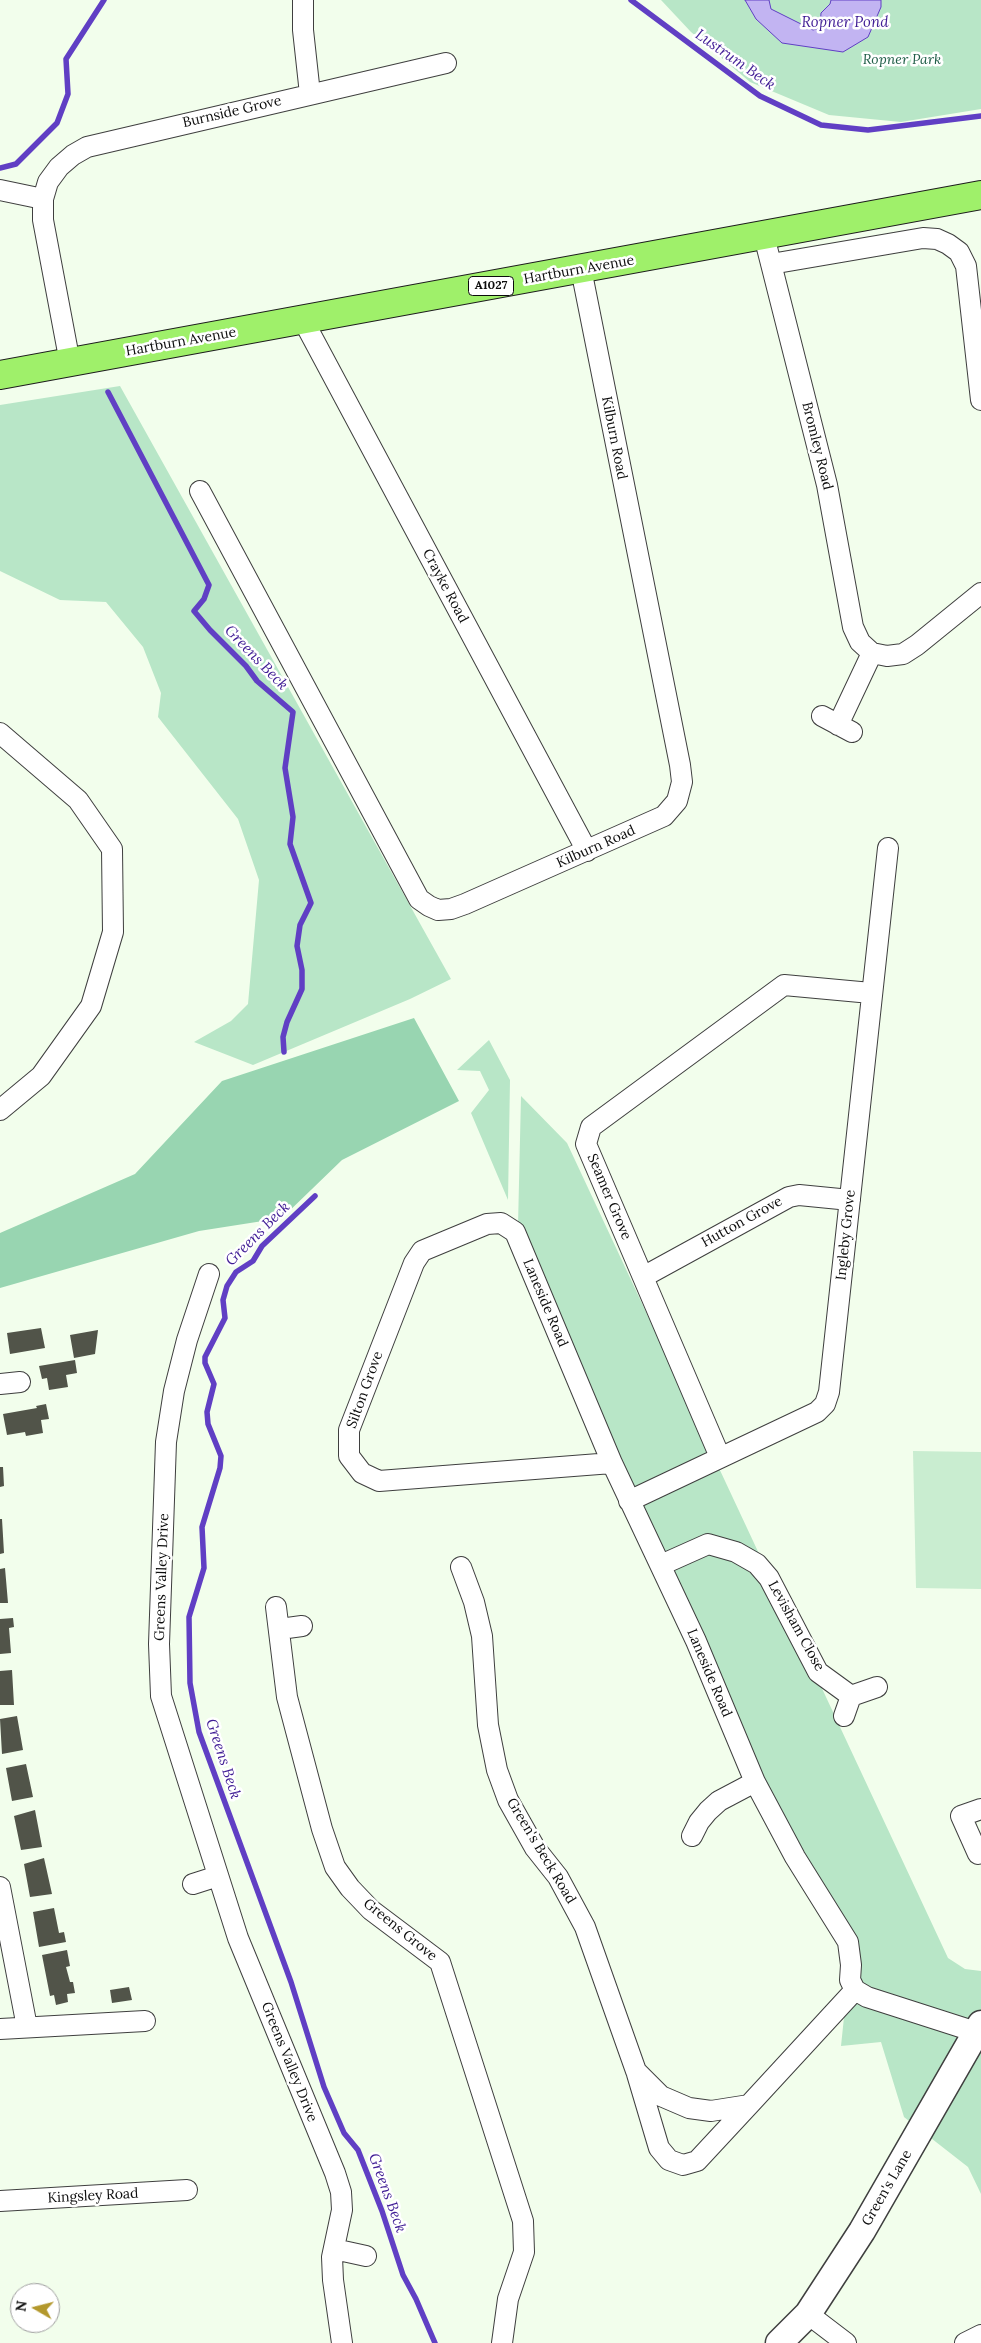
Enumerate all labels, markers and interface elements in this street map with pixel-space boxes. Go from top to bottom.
water label: Ropner Pond [802,14,888,32]
water label: Lustrum Beck [692,26,778,94]
park label: Ropner Park [863,52,941,68]
street label: Burnside Grove [181,92,283,132]
street label: Hartburn Avenue [522,252,636,288]
road number: A1027 [468,276,514,296]
street label: Hartburn Avenue [124,324,238,360]
street label: Kilburn Road [598,395,630,481]
street label: Bromley Road [798,400,836,492]
street label: Crayke Road [418,546,472,626]
water label: Greens Beck [221,622,291,694]
street label: Kilburn Road [554,822,638,872]
street label: Seamer Grove [583,1151,635,1243]
street label: Ingleby Grove [833,1189,859,1281]
street label: Hutton Grove [699,1193,785,1251]
water label: Greens Beck [222,1198,294,1270]
street label: Laneside Road [519,1256,571,1350]
street label: Silton Grove [343,1349,387,1431]
street label: Greens Valley Drive [151,1513,173,1641]
street label: Levisham Close [764,1578,828,1674]
street label: Laneside Road [683,1626,735,1720]
water label: Greens Beck [202,1717,244,1801]
street label: Green's Beck Road [503,1795,579,1907]
street label: Greens Grove [360,1895,440,1965]
street label: Greens Valley Drive [257,2000,321,2124]
street label: Green's Lane [859,2147,915,2229]
water label: Greens Beck [364,2151,410,2235]
street label: Kingsley Road [47,2185,139,2207]
north arrow [10,2283,60,2333]
text: N [11,2299,31,2313]

